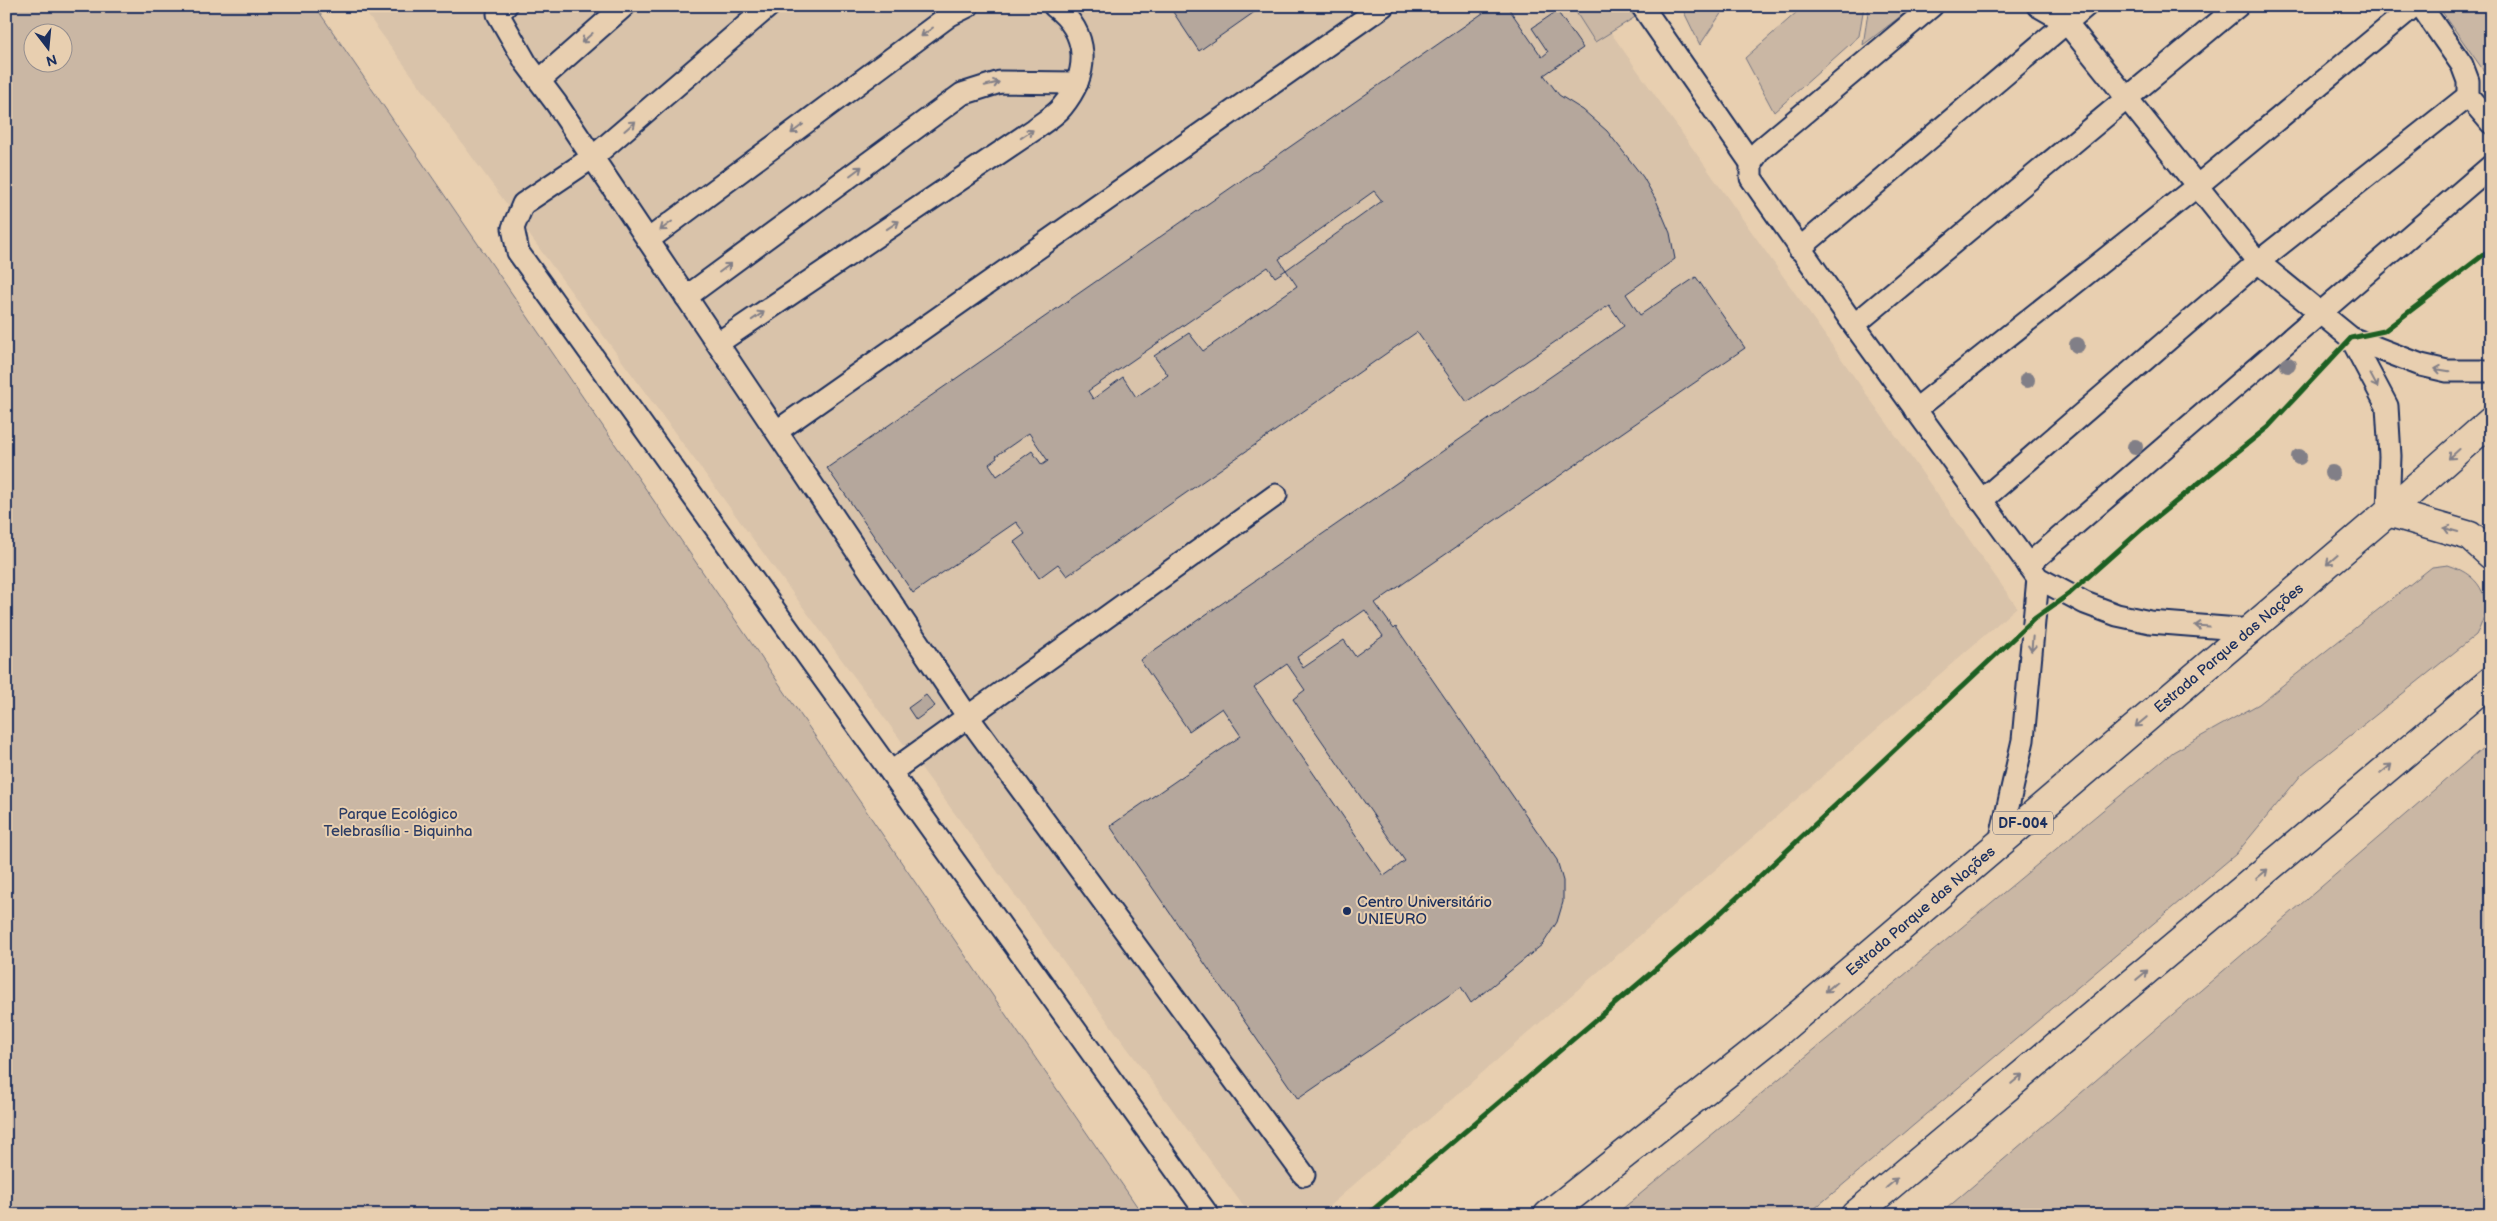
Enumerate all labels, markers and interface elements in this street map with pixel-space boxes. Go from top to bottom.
north arrow [22,22,72,72]
one-way arrow [920,27,934,37]
one-way arrow [581,33,594,44]
text: N [44,50,59,70]
one-way arrow [983,79,999,88]
one-way arrow [624,120,637,131]
one-way arrow [790,124,804,134]
one-way arrow [1020,129,1034,139]
one-way arrow [849,165,862,176]
one-way arrow [886,220,900,230]
one-way arrow [659,221,673,231]
one-way arrow [718,263,732,273]
one-way arrow [751,311,765,321]
one-way arrow [2435,364,2451,374]
one-way arrow [2369,374,2379,389]
one-way arrow [2448,448,2461,460]
one-way arrow [2443,525,2459,535]
one-way arrow [2325,555,2338,566]
street label: Estrada Parque das Nações [2150,579,2308,717]
one-way arrow [2194,621,2210,631]
one-way arrow [2027,636,2036,652]
one-way arrow [2135,717,2148,728]
one-way arrow [2379,764,2392,775]
park label: Parque Ecológico Telebrasília - Biquinha [324,805,472,841]
road number: DF-004 [1993,811,2053,834]
street label: Estrada Parque das Nações [1842,842,2000,980]
one-way arrow [2255,869,2268,880]
place label: Centro Universitário UNIEURO [1357,893,1492,929]
marker: Centro Universitário UNIEURO [1341,905,1353,917]
one-way arrow [2135,969,2148,981]
one-way arrow [1825,981,1838,993]
one-way arrow [2010,1074,2023,1085]
one-way arrow [1886,1178,1899,1189]

